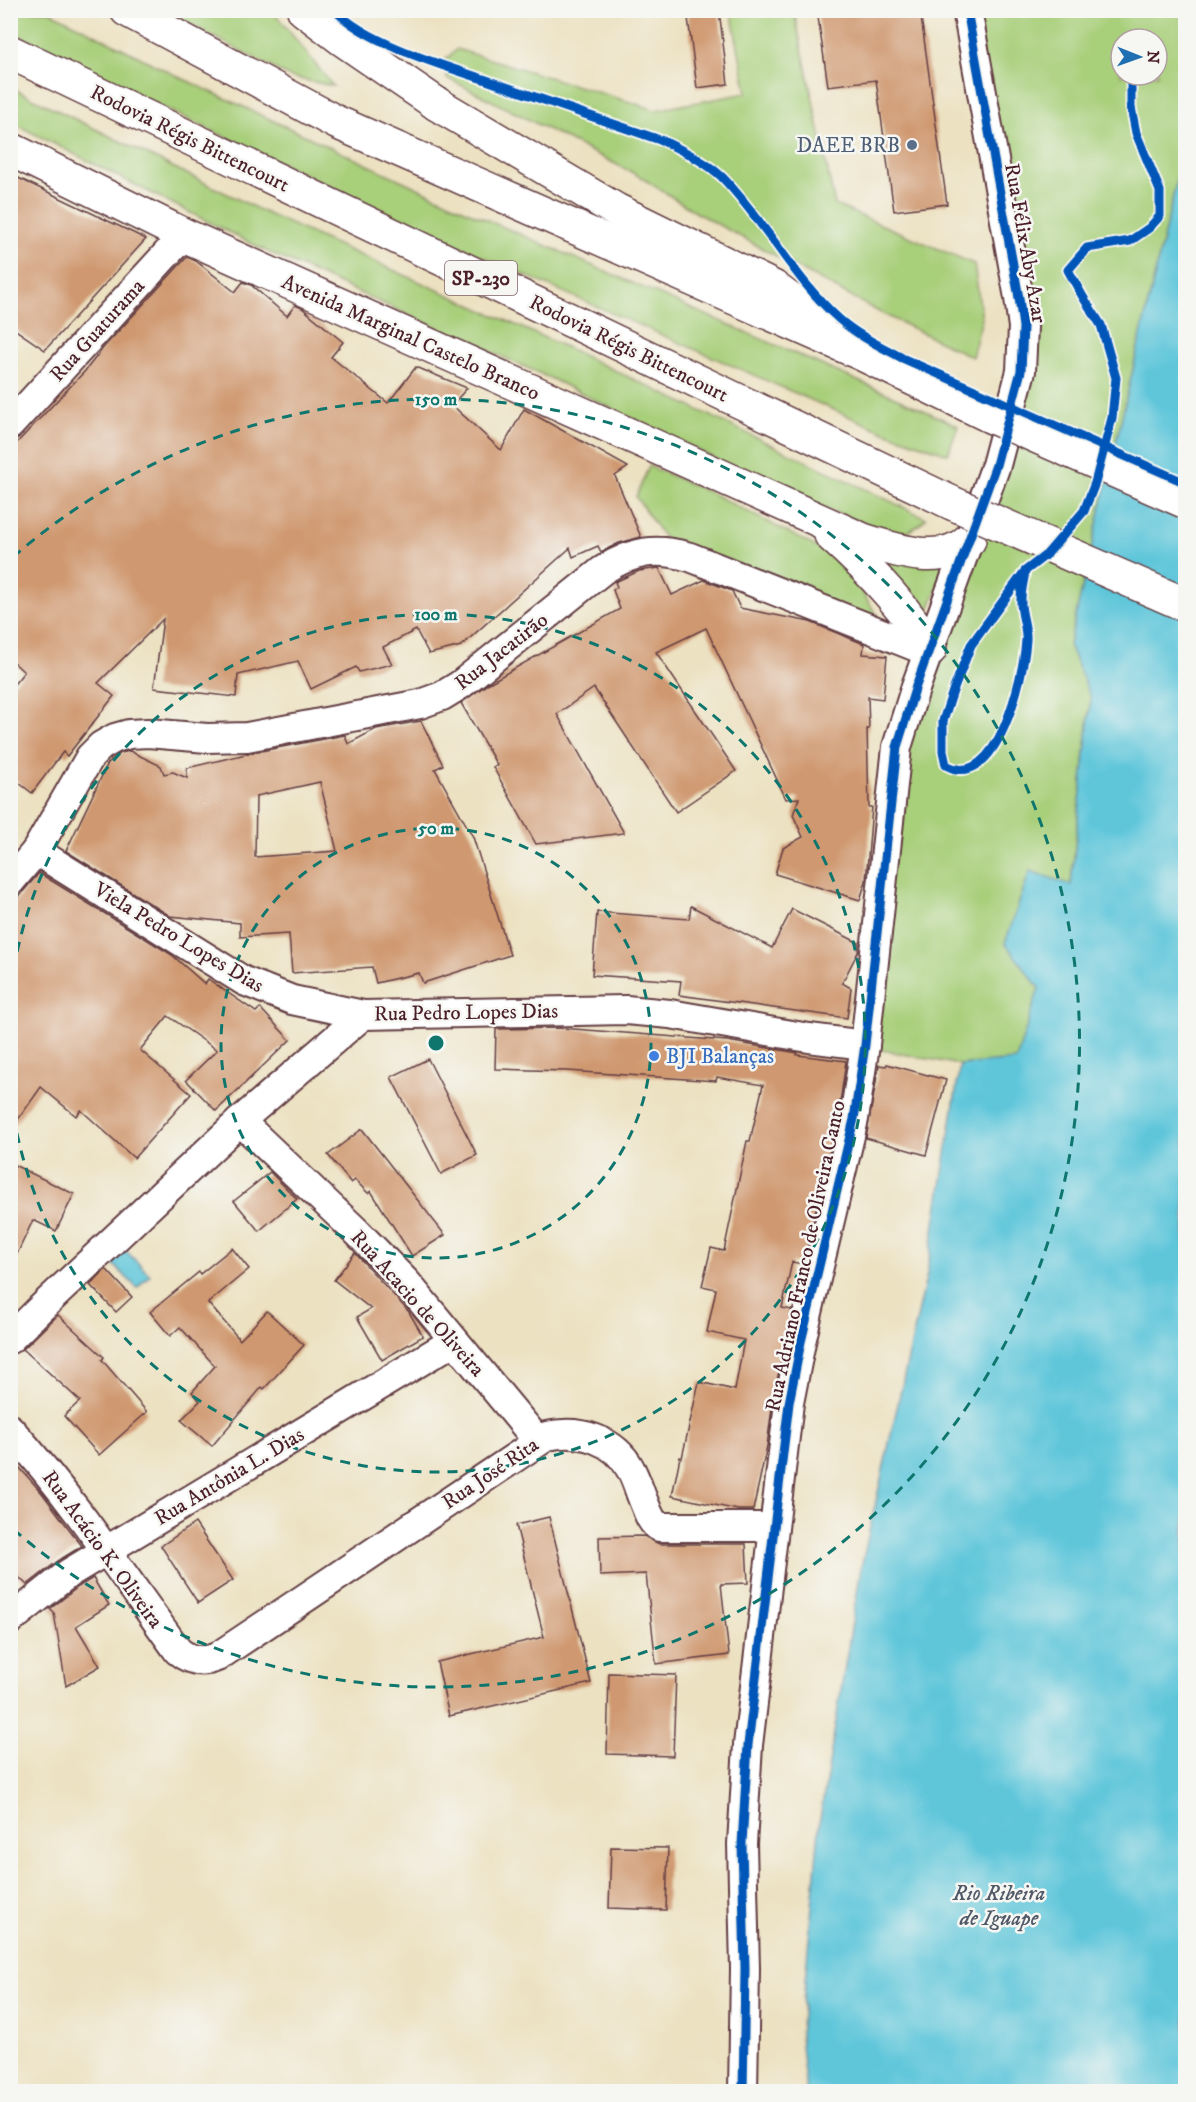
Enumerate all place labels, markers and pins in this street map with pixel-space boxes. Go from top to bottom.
place label: DAEE BRB [797,133,900,159]
marker: DAEE BRB [905,138,919,152]
centre of rings [426,1033,446,1053]
place label: BJI Balanças [666,1044,774,1070]
marker: BJI Balanças [647,1049,661,1063]

